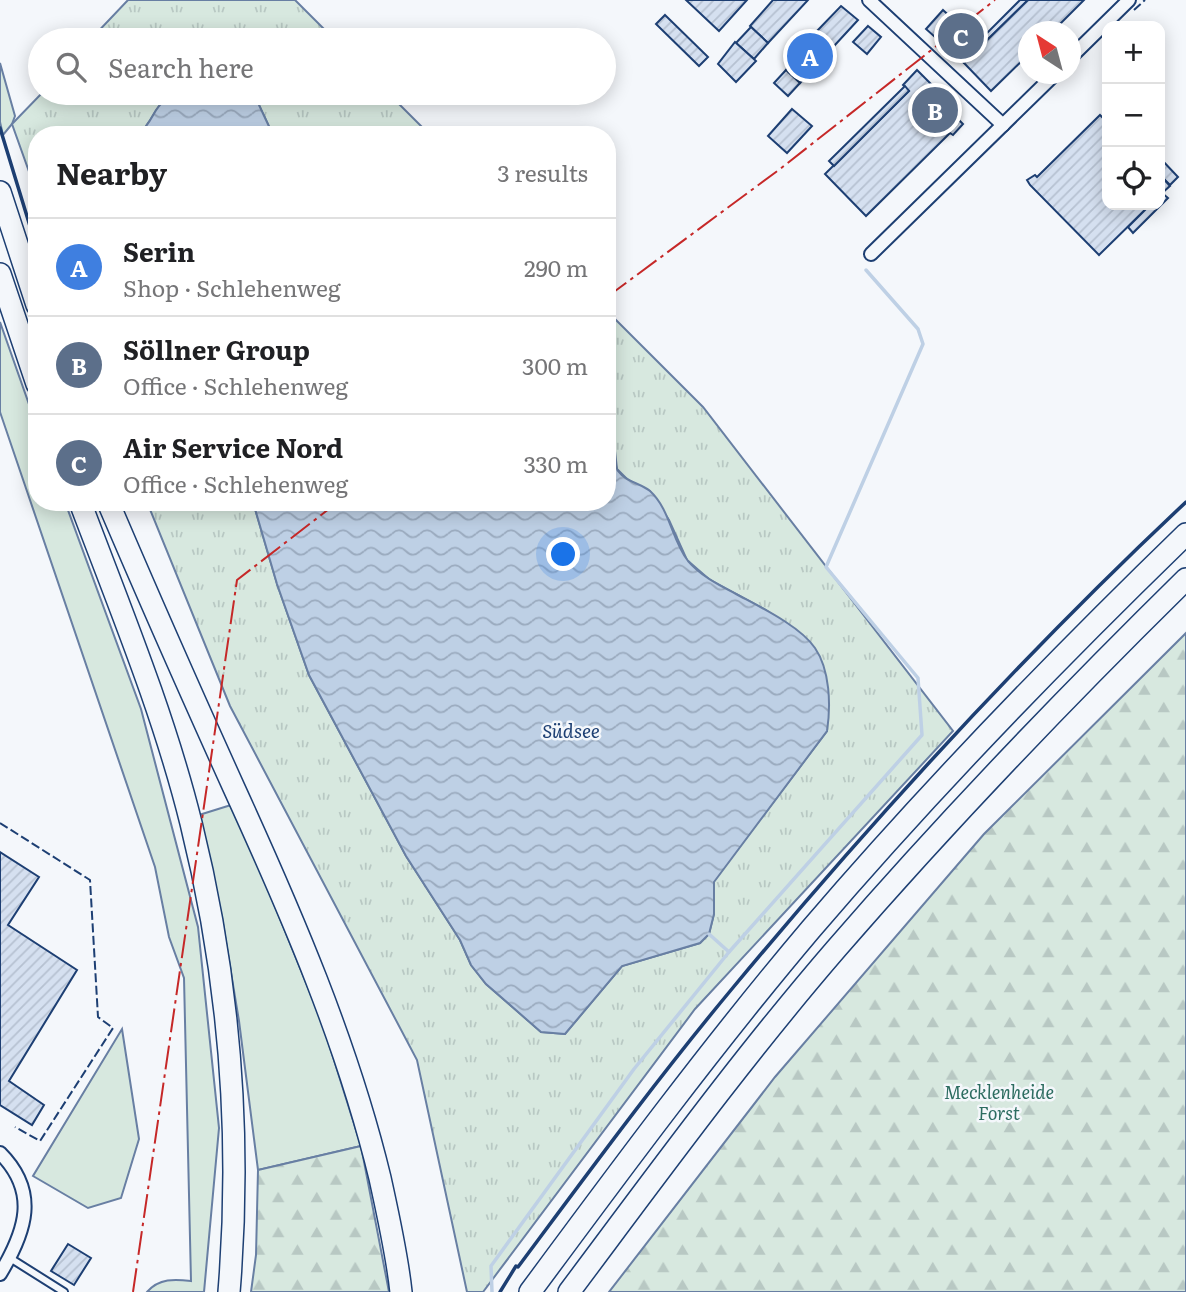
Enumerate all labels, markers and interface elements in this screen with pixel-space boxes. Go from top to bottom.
pin: C [938,10,984,62]
north arrow [1018,21,1081,84]
map controls [1102,21,1165,210]
button: + [1102,21,1165,84]
search box [28,28,616,105]
pin: A [787,30,833,82]
text: Search here [108,47,254,86]
icon: search [52,48,90,86]
pin: B [912,84,958,136]
button: − [1102,84,1165,147]
button: locate [1102,147,1165,210]
text: Nearby [56,150,167,194]
text: 3 results [497,155,588,189]
text: Serin [123,231,195,270]
text: A [70,250,88,284]
text: 290 m [524,250,588,284]
text: Shop · Schlehenweg [123,270,341,304]
text: Söllner Group [123,329,310,368]
text: B [71,348,87,382]
text: 300 m [522,348,588,382]
text: Office · Schlehenweg [123,368,348,402]
text: Air Service Nord [123,427,343,466]
text: C [71,446,87,480]
text: 330 m [524,446,588,480]
text: Office · Schlehenweg [123,466,348,500]
your location [546,537,580,571]
water label: Südsee [542,716,600,744]
park label: Mecklenheide Forst [944,1078,1054,1126]

